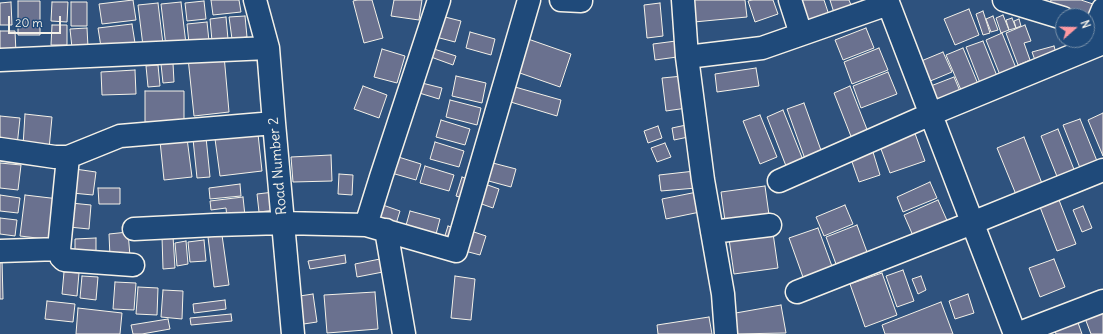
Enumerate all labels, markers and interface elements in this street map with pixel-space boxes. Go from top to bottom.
scale bar [10,8,63,34]
north arrow [1055,8,1095,48]
text: 20 m [15,15,43,30]
text: N [1077,18,1093,30]
street label: Road Number 2 [265,116,291,216]

